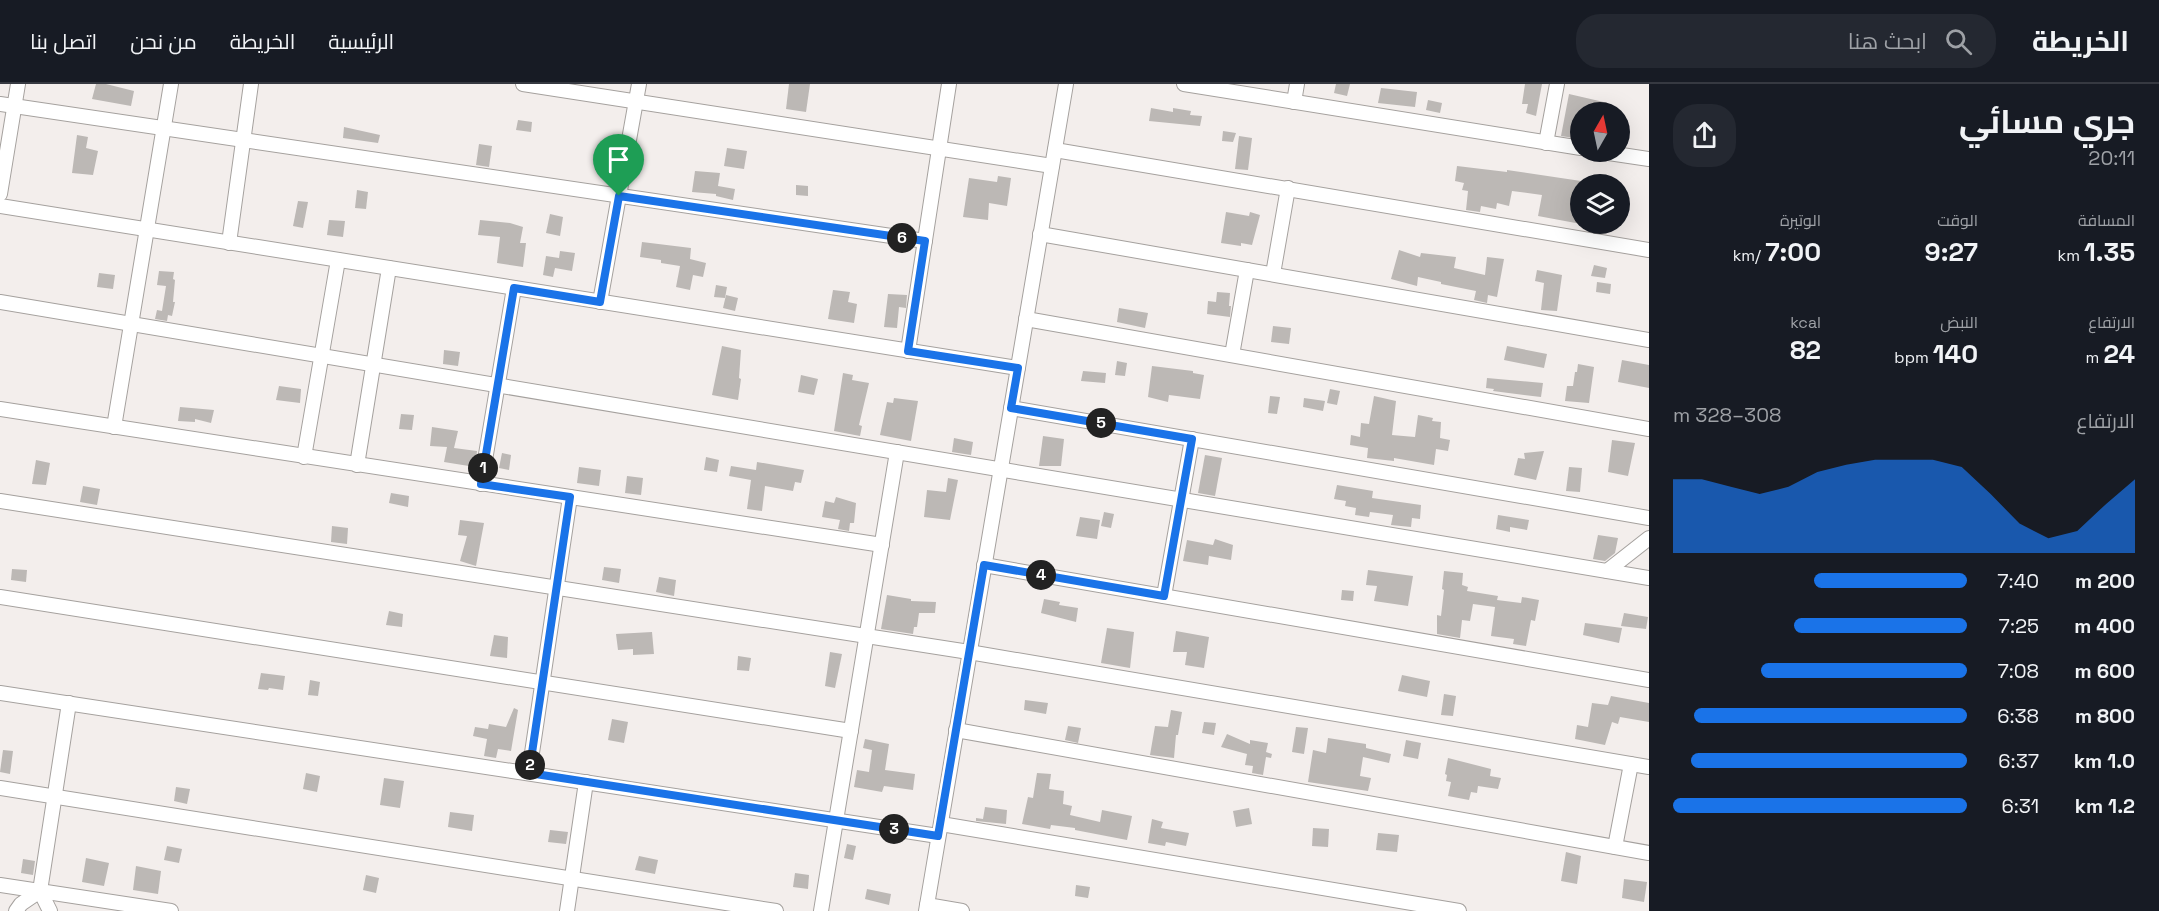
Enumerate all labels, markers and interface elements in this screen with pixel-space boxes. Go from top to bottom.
search box [1576,14,1996,68]
text: الخريطة [2032,23,2129,59]
icon: search [1942,25,1975,58]
text: ابحث هنا [1848,27,1927,55]
text: اتصل بنا [30,28,97,55]
text: من نحن [130,28,197,55]
text: الخريطة [230,28,295,55]
text: الرئيسية [328,28,394,55]
text: جري مسائي [1959,101,2135,143]
north arrow [1570,102,1630,162]
map controls [1570,102,1630,234]
button: share [1673,104,1736,167]
pin [593,134,644,196]
icon: arrive [602,143,635,176]
text: 20:11 [2088,145,2135,171]
button: layers [1570,174,1630,234]
text: الوتيرة [1780,210,1821,231]
text: الوقت [1937,210,1978,231]
text: المسافة [2078,210,2135,231]
pin: 6 [887,223,917,253]
text: 6 [897,227,907,248]
text: 7:00 [1765,235,1821,269]
text: 9:27 [1925,235,1978,269]
text: 1.35 [2084,235,2135,269]
text: /km [1733,245,1765,266]
text: km [2058,245,2084,266]
text: kcal [1790,312,1821,333]
text: النبض [1940,312,1978,333]
text: الارتفاع [2088,312,2135,333]
text: 82 [1790,333,1821,367]
text: 140 [1933,337,1978,371]
text: 24 [2103,337,2135,371]
text: bpm [1894,347,1933,368]
text: m [2086,347,2103,368]
text: 308–328 m [1673,402,1781,428]
pin: 5 [1086,408,1116,438]
text: الارتفاع [2076,408,2135,434]
text: 5 [1096,412,1106,433]
pin: 1 [468,453,498,483]
text: 1 [479,457,487,478]
pin: 4 [1026,560,1056,590]
text: 4 [1036,564,1046,585]
text: 7:40 [1997,568,2039,594]
text: 200 m [2075,568,2135,594]
text: 7:25 [1999,613,2039,639]
text: 400 m [2074,613,2135,639]
text: 7:08 [1997,658,2039,684]
text: 600 m [2075,658,2135,684]
text: 6:38 [1997,703,2039,729]
text: 800 m [2075,703,2135,729]
text: 6:37 [1998,748,2039,774]
text: 1.0 km [2074,748,2135,774]
pin: 2 [515,750,545,780]
text: 2 [525,754,535,775]
text: 6:31 [2002,793,2039,819]
text: 1.2 km [2075,793,2135,819]
pin: 3 [879,814,909,844]
text: 3 [889,818,899,839]

